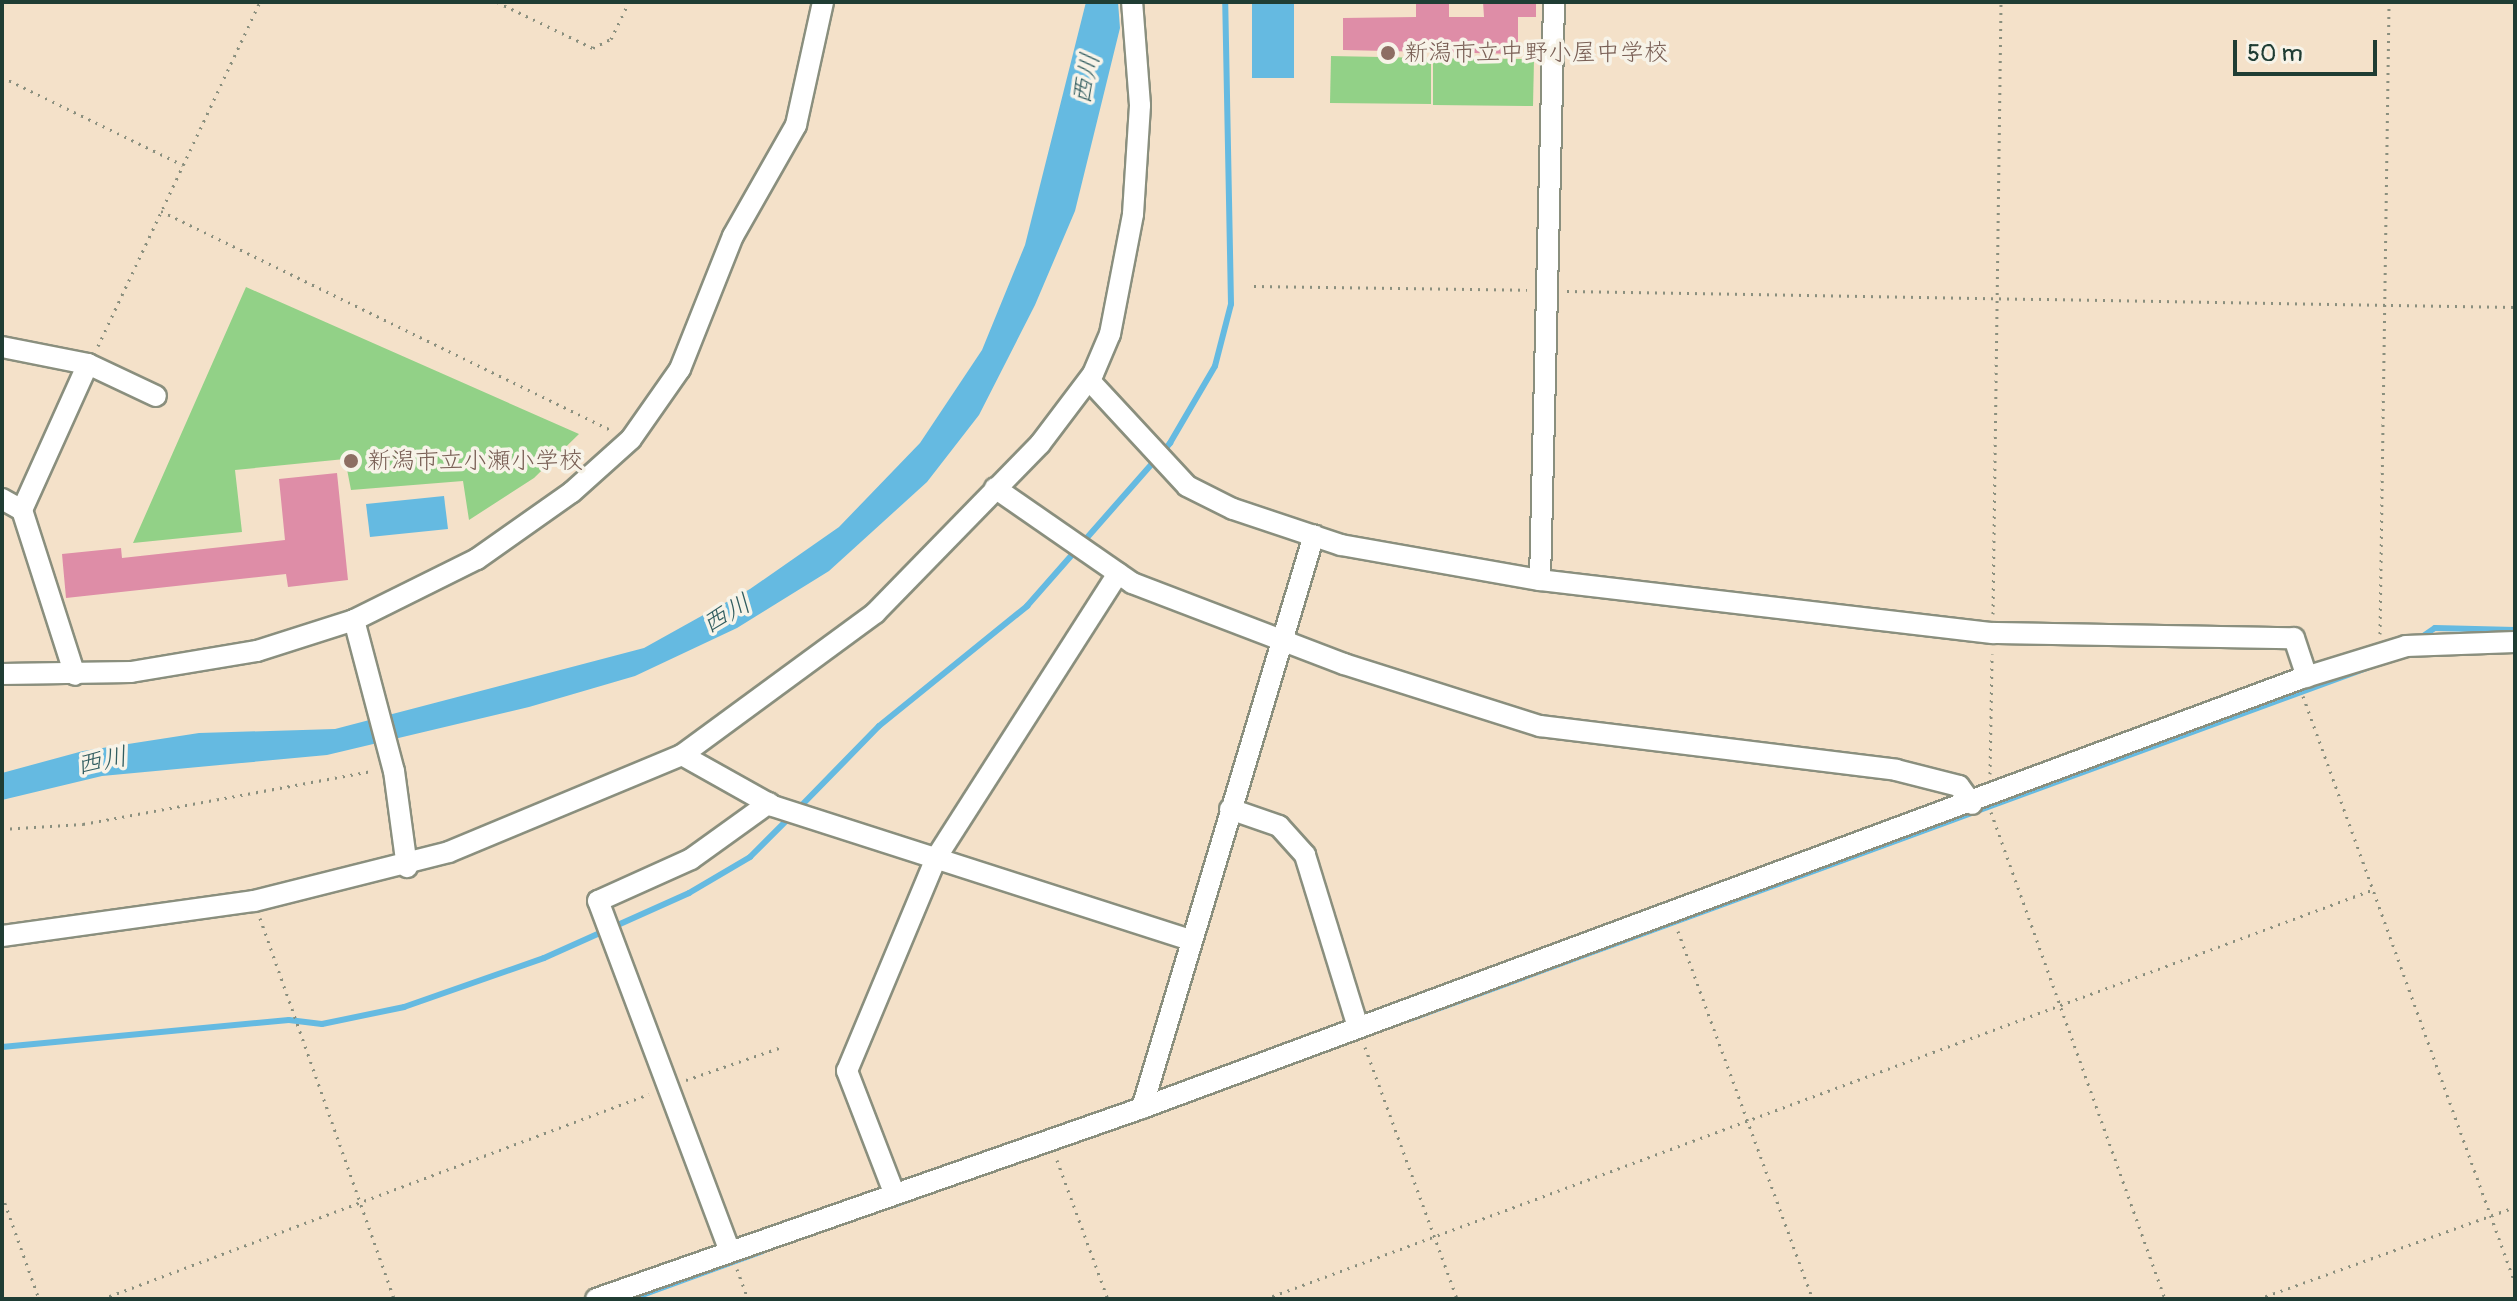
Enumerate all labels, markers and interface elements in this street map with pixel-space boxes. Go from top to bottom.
scale bar [2237,24,2381,74]
place label: 新潟市立中野小屋中学校 [1404,39,1668,67]
text: 50 m [2247,39,2303,68]
marker: 新潟市立中野小屋中学校 [1379,44,1397,62]
water label: 西川 [1067,51,1107,107]
place label: 新潟市立小瀬小学校 [367,447,583,475]
marker: 新潟市立小瀬小学校 [342,452,360,470]
water label: 西川 [697,588,757,642]
water label: 西川 [73,741,131,783]

